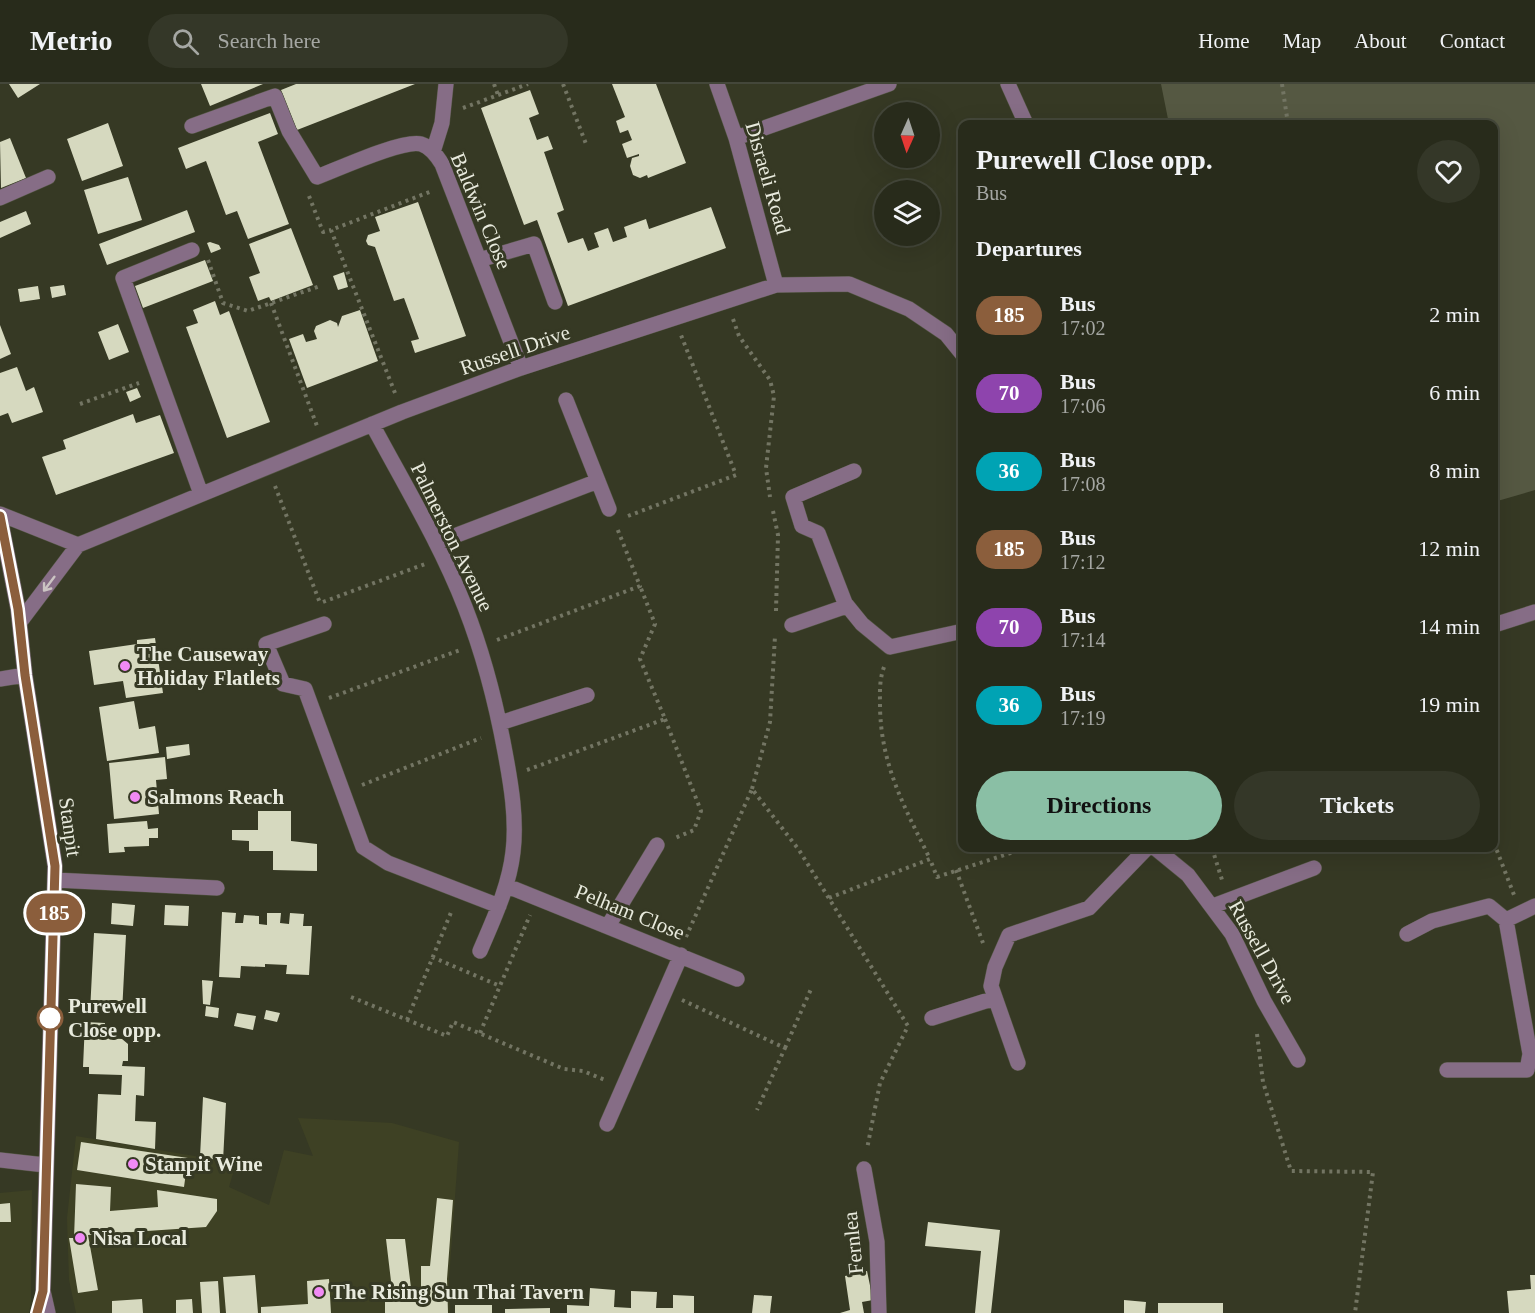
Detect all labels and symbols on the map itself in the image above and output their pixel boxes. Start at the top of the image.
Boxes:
north arrow [874,102,940,168]
street label: Disraeli Road [740,119,796,238]
street label: Baldwin Close [446,149,516,273]
street label: Russell Drive [457,320,573,380]
street label: Palmerston Avenue [406,459,498,615]
one-way arrow [43,575,55,591]
place label: The Causeway Holiday Flatlets [137,642,280,690]
marker: The Causeway Holiday Flatlets [118,659,132,673]
place label: Salmons Reach [147,785,284,809]
marker: Salmons Reach [128,790,142,804]
street label: Stanpit [54,796,86,858]
street label: Pelham Close [572,879,688,945]
line badge: 185 [20,894,88,932]
street label: Russell Drive [1224,896,1300,1008]
place label: Purewell Close opp. [68,994,161,1042]
marker: Purewell Close opp. [37,1005,63,1031]
place label: Stanpit Wine [145,1152,263,1176]
marker: Stanpit Wine [126,1157,140,1171]
street label: Fernlea [838,1210,868,1276]
place label: Nisa Local [92,1226,187,1250]
marker: Nisa Local [73,1231,87,1245]
place label: The Rising Sun Thai Tavern [331,1280,584,1304]
marker: The Rising Sun Thai Tavern [312,1285,326,1299]

